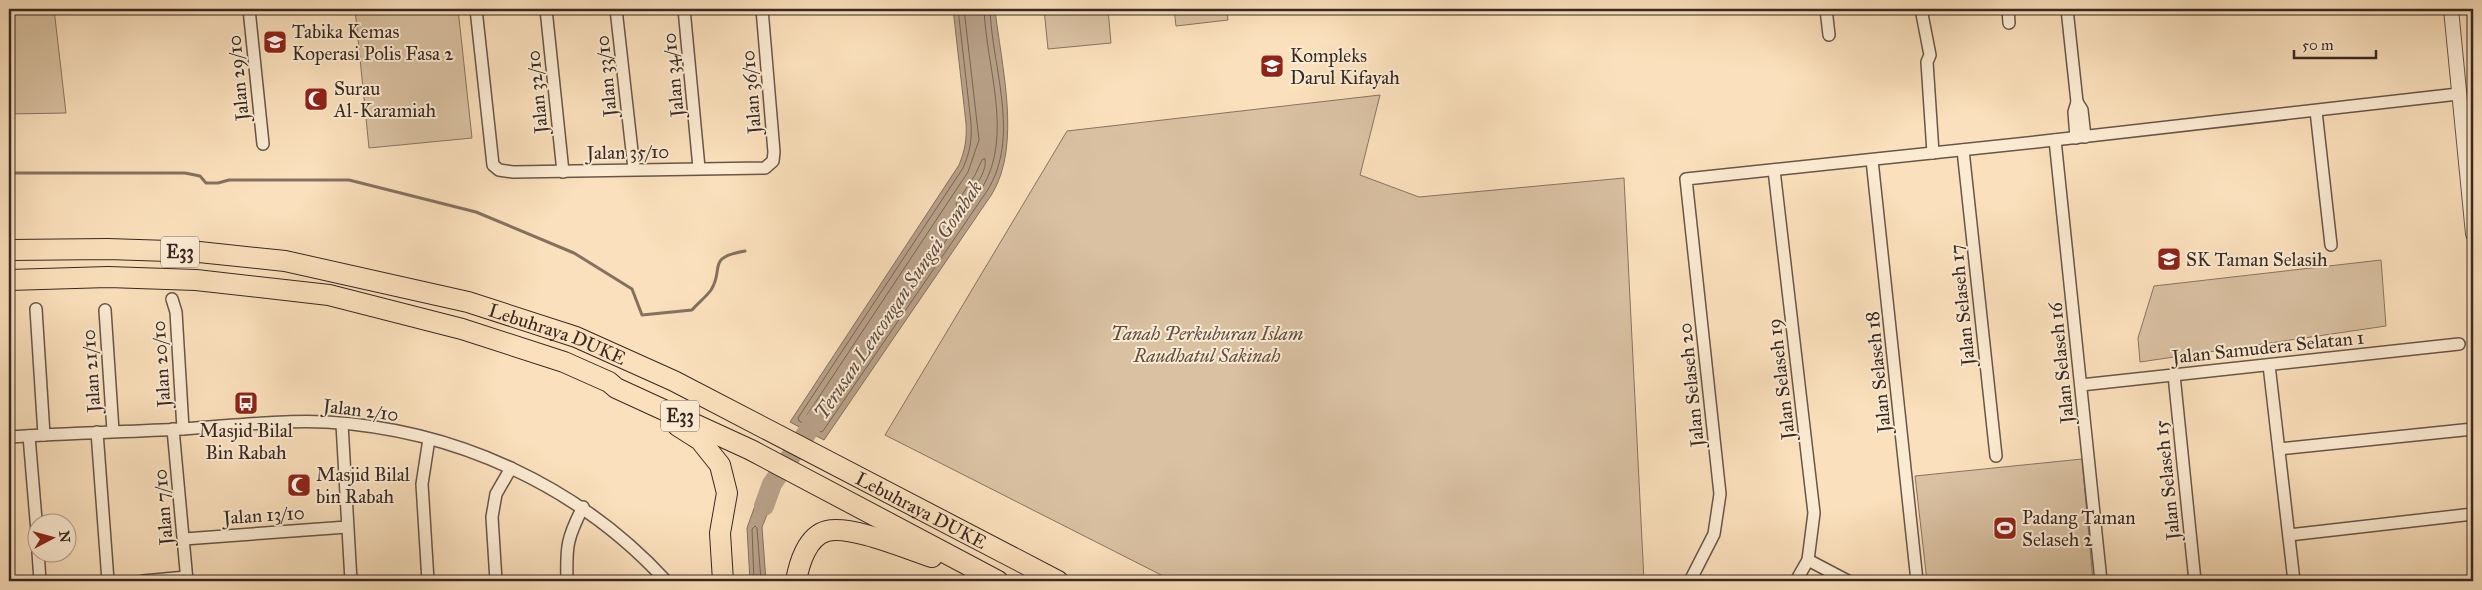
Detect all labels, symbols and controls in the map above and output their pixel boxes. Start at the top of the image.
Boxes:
place label: Tabika Kemas Koperasi Polis Fasa 2 [292,20,454,65]
scale bar [2294,28,2377,60]
school or university icon: Tabika Kemas Koperasi Polis Fasa 2 [262,29,288,55]
street label: Jalan 34/10 [657,32,690,120]
street label: Jalan 29/10 [222,34,255,124]
street label: Jalan 33/10 [590,34,623,120]
text: 50 m [2302,36,2334,54]
place label: Kompleks Darul Kifayah [1290,44,1400,89]
street label: Jalan 32/10 [521,49,554,137]
street label: Jalan 36/10 [736,49,767,137]
school or university icon: Kompleks Darul Kifayah [1259,53,1285,79]
place label: Surau Al-Karamiah [333,77,437,122]
mosque icon: Surau Al-Karamiah [303,86,329,112]
street label: Jalan 35/10 [585,140,670,165]
water label: Terusan Lencongan Sungai Gombak [809,176,987,424]
road number: E33 [161,236,199,268]
street label: Jalan Selaseh 17 [1944,243,1981,369]
school or university icon: SK Taman Selasih [2156,246,2182,272]
place label: SK Taman Selasih [2186,248,2328,271]
street label: Lebuhraya DUKE [486,298,630,370]
street label: Jalan Selaseh 16 [2043,300,2080,427]
street label: Jalan Selaseh 18 [1860,310,1897,436]
street label: Jalan Selaseh 19 [1762,317,1801,443]
street label: Jalan 20/10 [147,320,177,410]
park label: Tanah Perkuburan Islam Raudhatul Sakinah [1111,322,1303,367]
street label: Jalan Selaseh 20 [1673,322,1710,450]
street label: Jalan Samudera Selatan 1 [2169,325,2365,370]
street label: Jalan 21/10 [77,329,107,415]
bus stop icon: Masjid Bilal Bin Rabah [233,390,259,416]
street label: Jalan 2/10 [320,394,400,427]
road number: E33 [661,401,699,432]
place label: Masjid Bilal Bin Rabah [199,419,294,464]
street label: Jalan Selaseh 15 [2149,419,2186,543]
place label: Masjid Bilal bin Rabah [316,463,411,508]
street label: Lebuhraya DUKE [852,466,991,554]
street label: Jalan 7/10 [148,468,179,548]
mosque icon: Masjid Bilal bin Rabah [286,472,312,498]
street label: Jalan 13/10 [221,501,306,530]
place label: Padang Taman Selaseh 2 [2022,506,2136,551]
north arrow [28,512,78,562]
sports icon: Padang Taman Selaseh 2 [1992,515,2018,541]
text: N [55,530,74,544]

